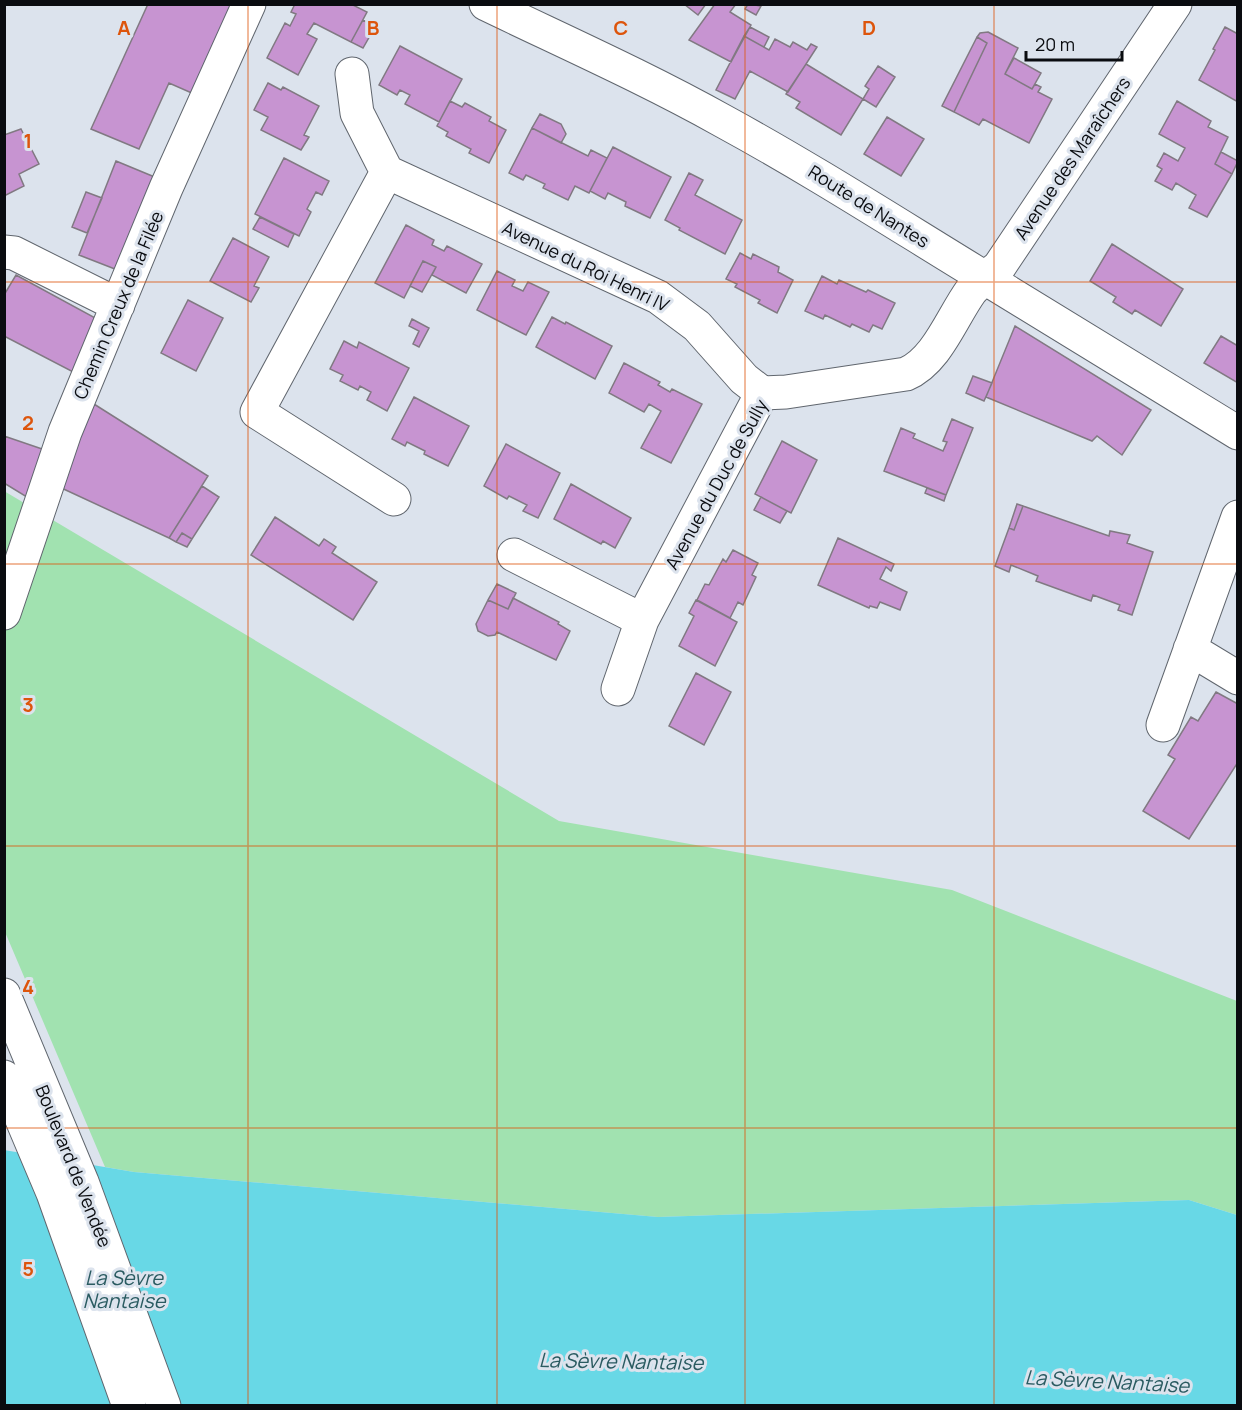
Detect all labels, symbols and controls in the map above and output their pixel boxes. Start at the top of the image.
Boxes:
text: A [117,14,131,41]
text: B [367,14,380,41]
text: C [614,14,628,41]
text: D [862,14,876,41]
scale bar [1026,24,1122,62]
text: 20 m [1035,32,1075,56]
street label: Avenue des Maraîchers [1008,72,1136,244]
text: 1 [24,127,32,154]
street label: Route de Nantes [804,159,934,253]
street label: Chemin Creux de la Filée [67,207,169,403]
street label: Avenue du Roi Henri IV [499,215,673,317]
street label: Avenue du Duc de Sully [659,394,773,573]
text: 2 [22,409,34,436]
text: 3 [22,691,34,718]
text: 4 [22,973,34,1000]
street label: Boulevard de Vendée [30,1081,118,1251]
text: 5 [22,1255,34,1282]
water label: La Sèvre Nantaise [83,1264,167,1314]
water label: La Sèvre Nantaise [539,1346,705,1376]
water label: La Sèvre Nantaise [1024,1363,1191,1399]

